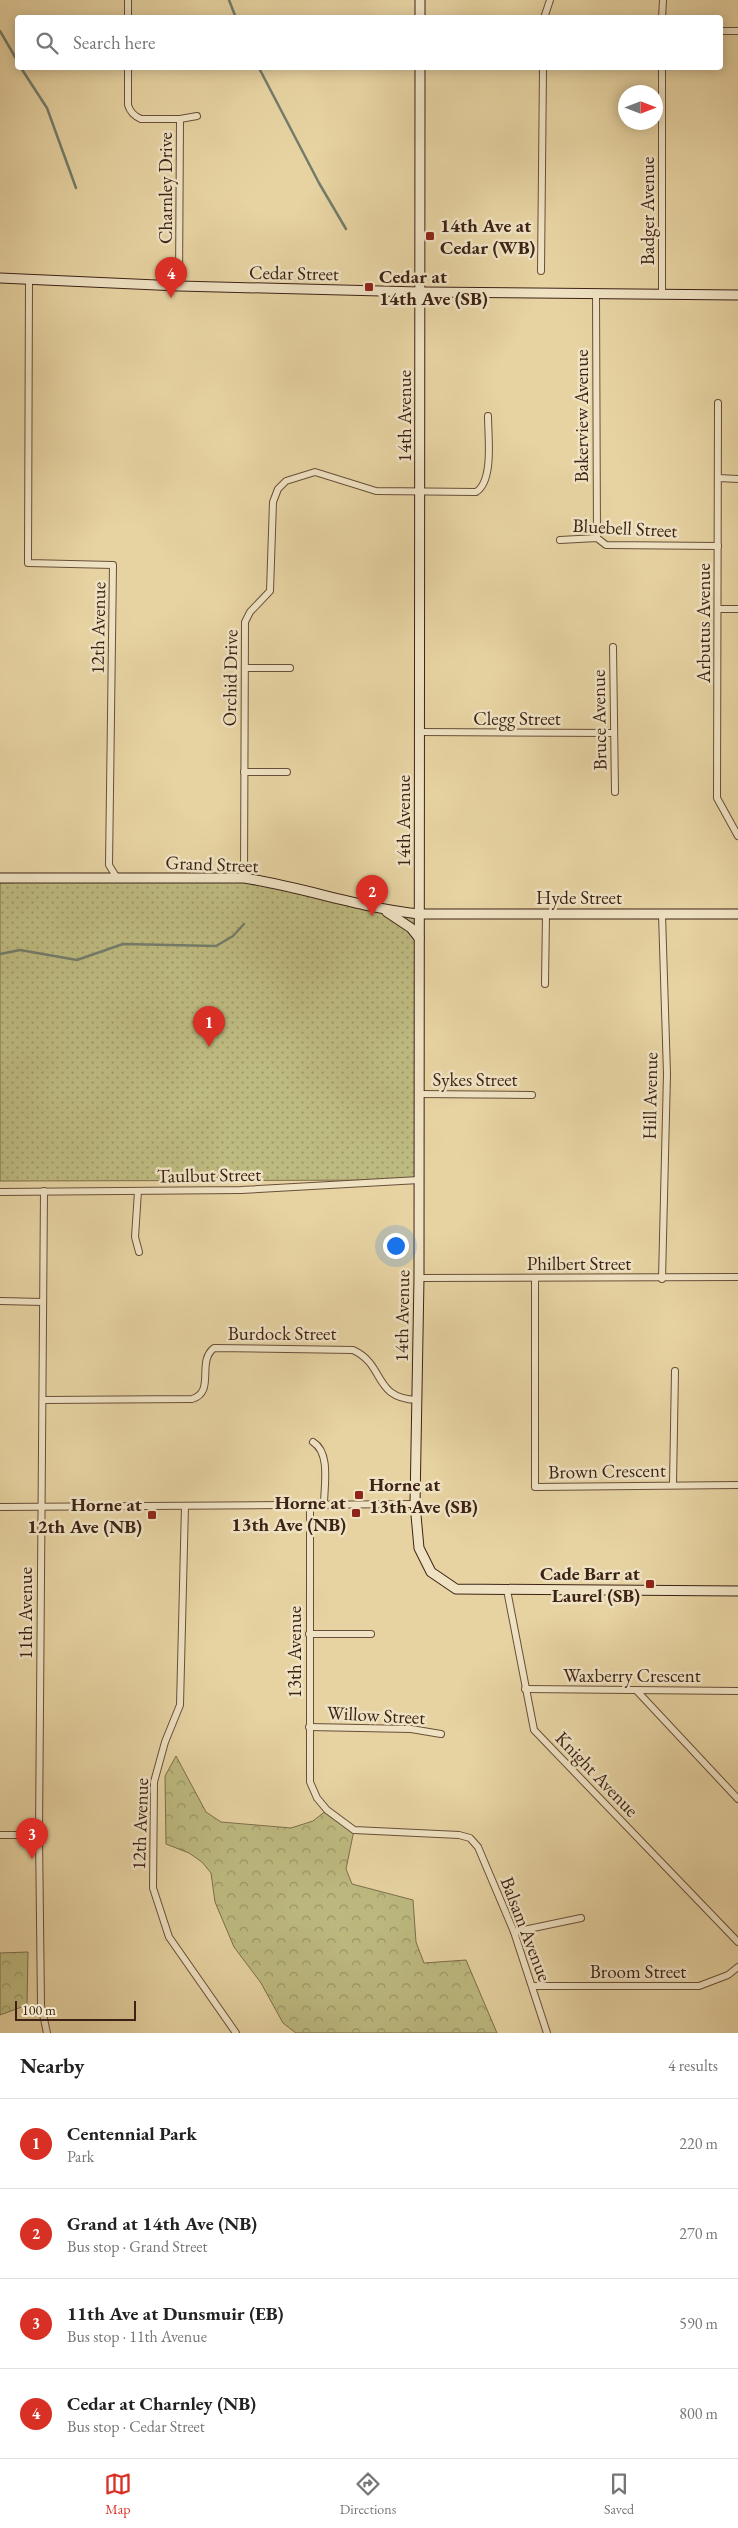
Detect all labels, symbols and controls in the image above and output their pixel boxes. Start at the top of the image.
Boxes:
search box [15,15,723,70]
icon: search [33,29,61,57]
text: Search here [73,30,155,55]
north arrow [618,85,663,130]
street label: Charnley Drive [153,132,178,244]
street label: Badger Avenue [635,157,660,265]
place label: 14th Ave at Cedar (WB) [440,213,536,260]
marker: 14th Ave at Cedar (WB) [424,230,436,242]
pin: 4 [155,257,187,298]
street label: Cedar Street [249,260,339,286]
place label: Cedar at 14th Ave (SB) [379,264,488,311]
marker: Cedar at 14th Ave (SB) [363,281,375,293]
street label: Bakerview Avenue [569,349,594,483]
street label: 14th Avenue [392,370,417,462]
street label: Bluebell Street [572,513,678,543]
street label: Arbutus Avenue [691,563,716,684]
street label: 12th Avenue [85,582,111,674]
street label: Orchid Drive [217,629,243,727]
street label: Bruce Avenue [586,669,612,771]
street label: Clegg Street [473,706,561,731]
street label: 14th Avenue [391,775,416,867]
street label: Grand Street [165,850,259,878]
pin: 2 [356,875,388,916]
street label: Hyde Street [536,885,622,910]
pin: 1 [193,1006,225,1047]
street label: Hill Avenue [637,1052,663,1140]
street label: Sykes Street [432,1067,518,1092]
street label: Taulbut Street [157,1162,261,1188]
your location [383,1233,409,1259]
street label: Philbert Street [527,1251,631,1276]
street label: 14th Avenue [389,1270,415,1362]
street label: Burdock Street [228,1321,336,1346]
street label: Brown Crescent [548,1457,666,1485]
place label: Horne at 13th Ave (SB) [369,1472,478,1519]
marker: Horne at 13th Ave (SB) [353,1489,365,1501]
place label: Horne at 13th Ave (NB) [231,1490,346,1537]
place label: Horne at 12th Ave (NB) [27,1492,142,1539]
marker: Horne at 13th Ave (NB) [350,1507,362,1519]
marker: Horne at 12th Ave (NB) [146,1509,158,1521]
place label: Cade Barr at Laurel (SB) [540,1561,640,1608]
street label: 11th Avenue [13,1567,38,1659]
marker: Cade Barr at Laurel (SB) [644,1578,656,1590]
street label: 13th Avenue [282,1606,307,1698]
street label: Waxberry Crescent [563,1663,701,1688]
street label: Willow Street [326,1700,426,1730]
street label: Knight Avenue [550,1726,644,1822]
street label: 12th Avenue [126,1777,154,1871]
pin: 3 [16,1818,48,1859]
street label: Balsam Avenue [495,1873,557,1985]
street label: Broom Street [590,1959,686,1984]
scale bar [15,1998,136,2021]
text: 100 m [22,2001,56,2019]
text: Nearby [20,2052,84,2079]
text: 4 results [668,2055,718,2076]
text: Centennial Park [67,2121,197,2146]
text: 1 [32,2133,40,2154]
text: 220 m [679,2133,718,2154]
text: Park [67,2146,94,2167]
text: Grand at 14th Ave (NB) [67,2211,257,2236]
text: 2 [32,2223,40,2244]
text: 270 m [679,2223,718,2244]
text: Bus stop · Grand Street [67,2236,208,2257]
text: 11th Ave at Dunsmuir (EB) [67,2301,284,2326]
text: 3 [32,2313,40,2334]
text: 590 m [679,2313,718,2334]
text: Bus stop · 11th Avenue [67,2326,207,2347]
text: Cedar at Charnley (NB) [67,2391,256,2416]
text: 4 [32,2403,40,2424]
text: 800 m [679,2403,718,2424]
text: Bus stop · Cedar Street [67,2416,205,2437]
tab: Map [104,2470,132,2518]
tab: Directions [340,2470,396,2518]
tab: Saved [604,2470,634,2518]

